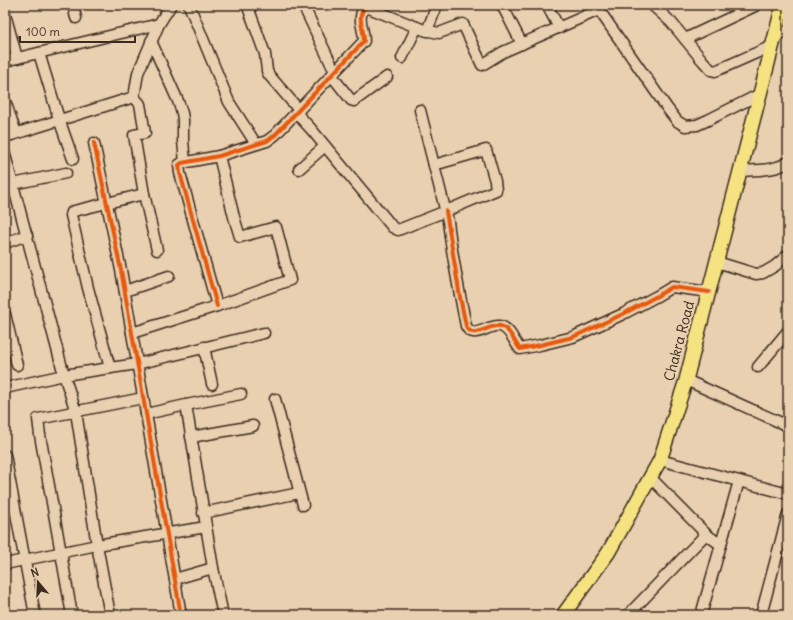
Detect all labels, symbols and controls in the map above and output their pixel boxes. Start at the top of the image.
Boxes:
scale bar [20,18,135,44]
text: 100 m [26,24,60,39]
street label: Chakra Road [660,299,698,383]
north arrow [18,562,58,602]
text: N [29,565,41,580]

